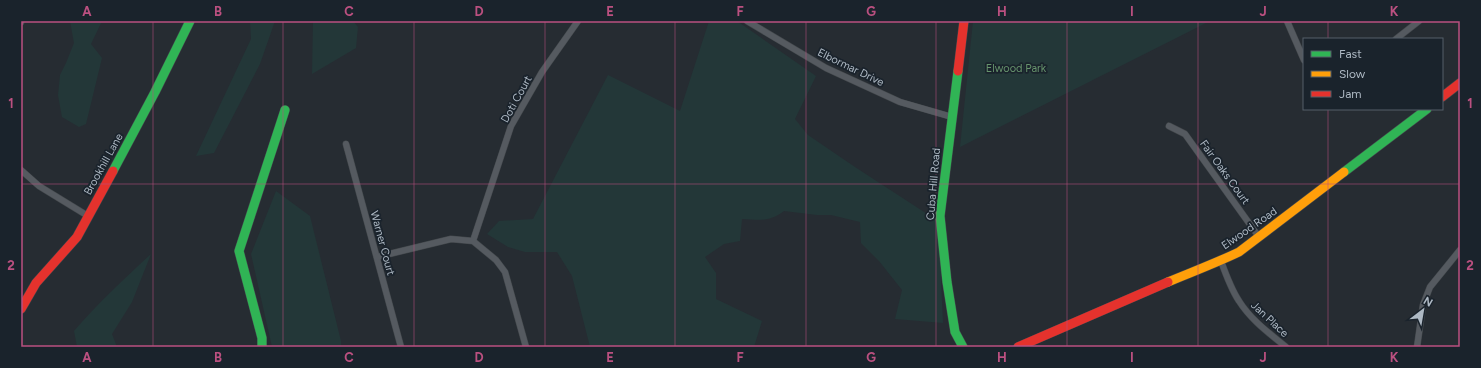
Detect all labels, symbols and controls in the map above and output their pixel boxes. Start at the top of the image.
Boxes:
text: A [82,4,92,19]
text: B [214,4,222,19]
text: C [344,4,354,19]
text: D [474,4,484,19]
text: E [606,4,614,19]
text: F [736,4,744,19]
text: G [866,4,876,19]
text: H [997,4,1007,19]
text: I [1130,4,1134,19]
text: J [1259,4,1267,19]
text: K [1390,4,1399,19]
legend [1303,38,1443,110]
street label: Elbormar Drive [815,46,886,89]
text: Fast [1339,47,1362,61]
park label: Elwood Park [986,62,1047,75]
text: Slow [1339,67,1366,81]
street label: Doti Court [498,73,535,125]
text: Jam [1339,87,1362,101]
text: 1 [8,96,14,111]
text: 1 [1467,96,1473,111]
street label: Brookhill Lane [81,131,126,197]
street label: Fair Oaks Court [1197,138,1252,207]
street label: Cuba Hill Road [924,147,943,221]
street label: Elwood Road [1219,205,1280,252]
street label: Warner Court [368,209,397,277]
text: 2 [7,258,15,273]
text: 2 [1466,258,1474,273]
north arrow [1403,290,1443,330]
text: N [1421,294,1435,310]
street label: Jan Place [1248,299,1291,340]
text: A [82,350,92,365]
text: B [214,350,222,365]
text: C [344,350,354,365]
text: D [474,350,484,365]
text: E [606,350,614,365]
text: F [736,350,744,365]
text: G [866,350,876,365]
text: H [997,350,1007,365]
text: I [1130,350,1134,365]
text: J [1259,350,1267,365]
text: K [1390,350,1399,365]

